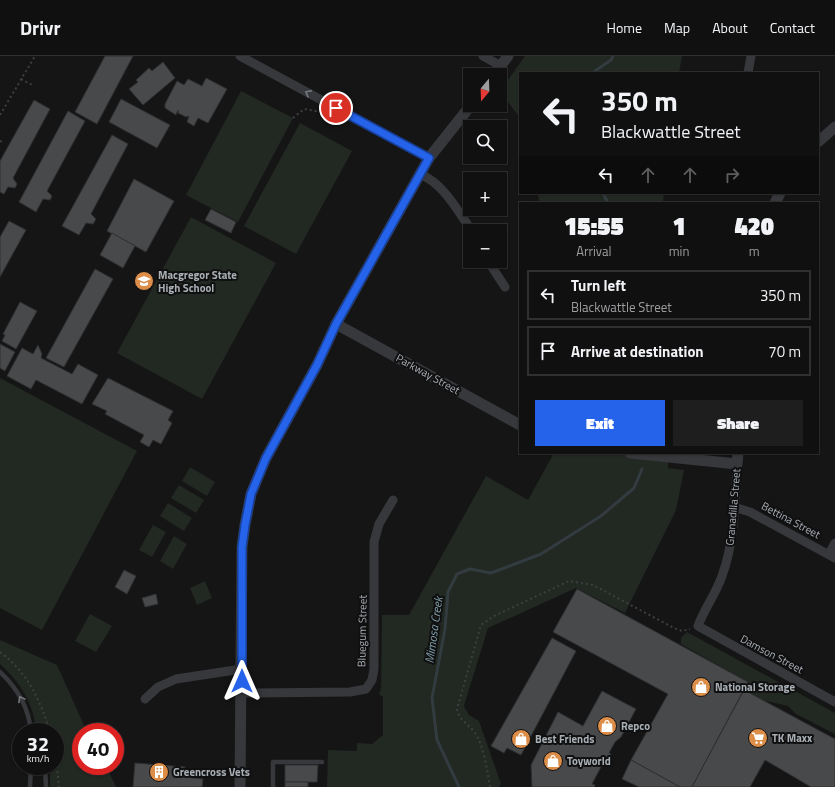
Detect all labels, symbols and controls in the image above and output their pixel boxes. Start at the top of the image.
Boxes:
text: Drivr [20,13,61,42]
text: Home [607,17,642,38]
text: Map [664,17,690,38]
text: About [712,17,748,38]
text: Contact [770,17,815,38]
north arrow [463,68,507,112]
map controls [463,68,507,268]
text: 350 m [601,79,678,122]
icon: left [535,88,587,140]
one-way arrow [305,90,313,98]
pin [319,91,353,125]
icon: arrive [325,97,347,119]
text: Blackwattle Street [601,118,741,145]
button: search [463,120,507,164]
icon: left [595,164,617,186]
icon: ahead [637,164,659,186]
icon: ahead [679,164,701,186]
icon: right [721,164,743,186]
button: + [463,172,507,216]
text: 15:55 [564,208,624,244]
text: 1 [672,208,686,244]
text: 420 [734,208,774,244]
button: − [463,224,507,268]
text: Arrival [576,241,611,261]
text: min [669,241,689,261]
text: m [749,241,760,261]
place label: Macgregor State High School [158,267,237,296]
school or university icon: Macgregor State High School [133,270,155,292]
text: Turn left [571,274,626,297]
icon: left [537,284,559,306]
text: 350 m [760,284,801,307]
text: Blackwattle Street [571,297,672,317]
icon: arrive [537,340,559,362]
text: Arrive at destination [571,340,704,363]
text: 70 m [768,340,801,363]
street label: Parkway Street [393,350,463,398]
button: Exit [535,400,665,446]
button: Share [673,400,803,446]
street label: Granadilla Street [722,468,744,546]
street label: Bettina Street [759,498,823,542]
water label: Mimosa Creek [419,594,448,664]
street label: Bluegum Street [353,595,371,667]
street label: Damson Street [738,631,807,677]
position arrow [221,660,263,702]
shop icon: National Storage [690,676,712,698]
place label: National Storage [715,679,795,695]
one-way arrow [18,696,26,703]
shop icon: Repco [596,715,618,737]
place label: Repco [621,718,650,734]
speed limit sign: 40 [72,723,124,775]
supermarket icon: TK Maxx [747,727,769,749]
text: 32 [27,728,49,759]
shop icon: Best Friends [510,728,532,750]
place label: TK Maxx [772,730,813,746]
place label: Best Friends [535,731,594,747]
shop icon: Toyworld [542,750,564,772]
text: km/h [27,751,49,766]
place label: Toyworld [567,753,611,769]
building icon: Greencross Vets [148,761,170,783]
place label: Greencross Vets [173,764,250,780]

